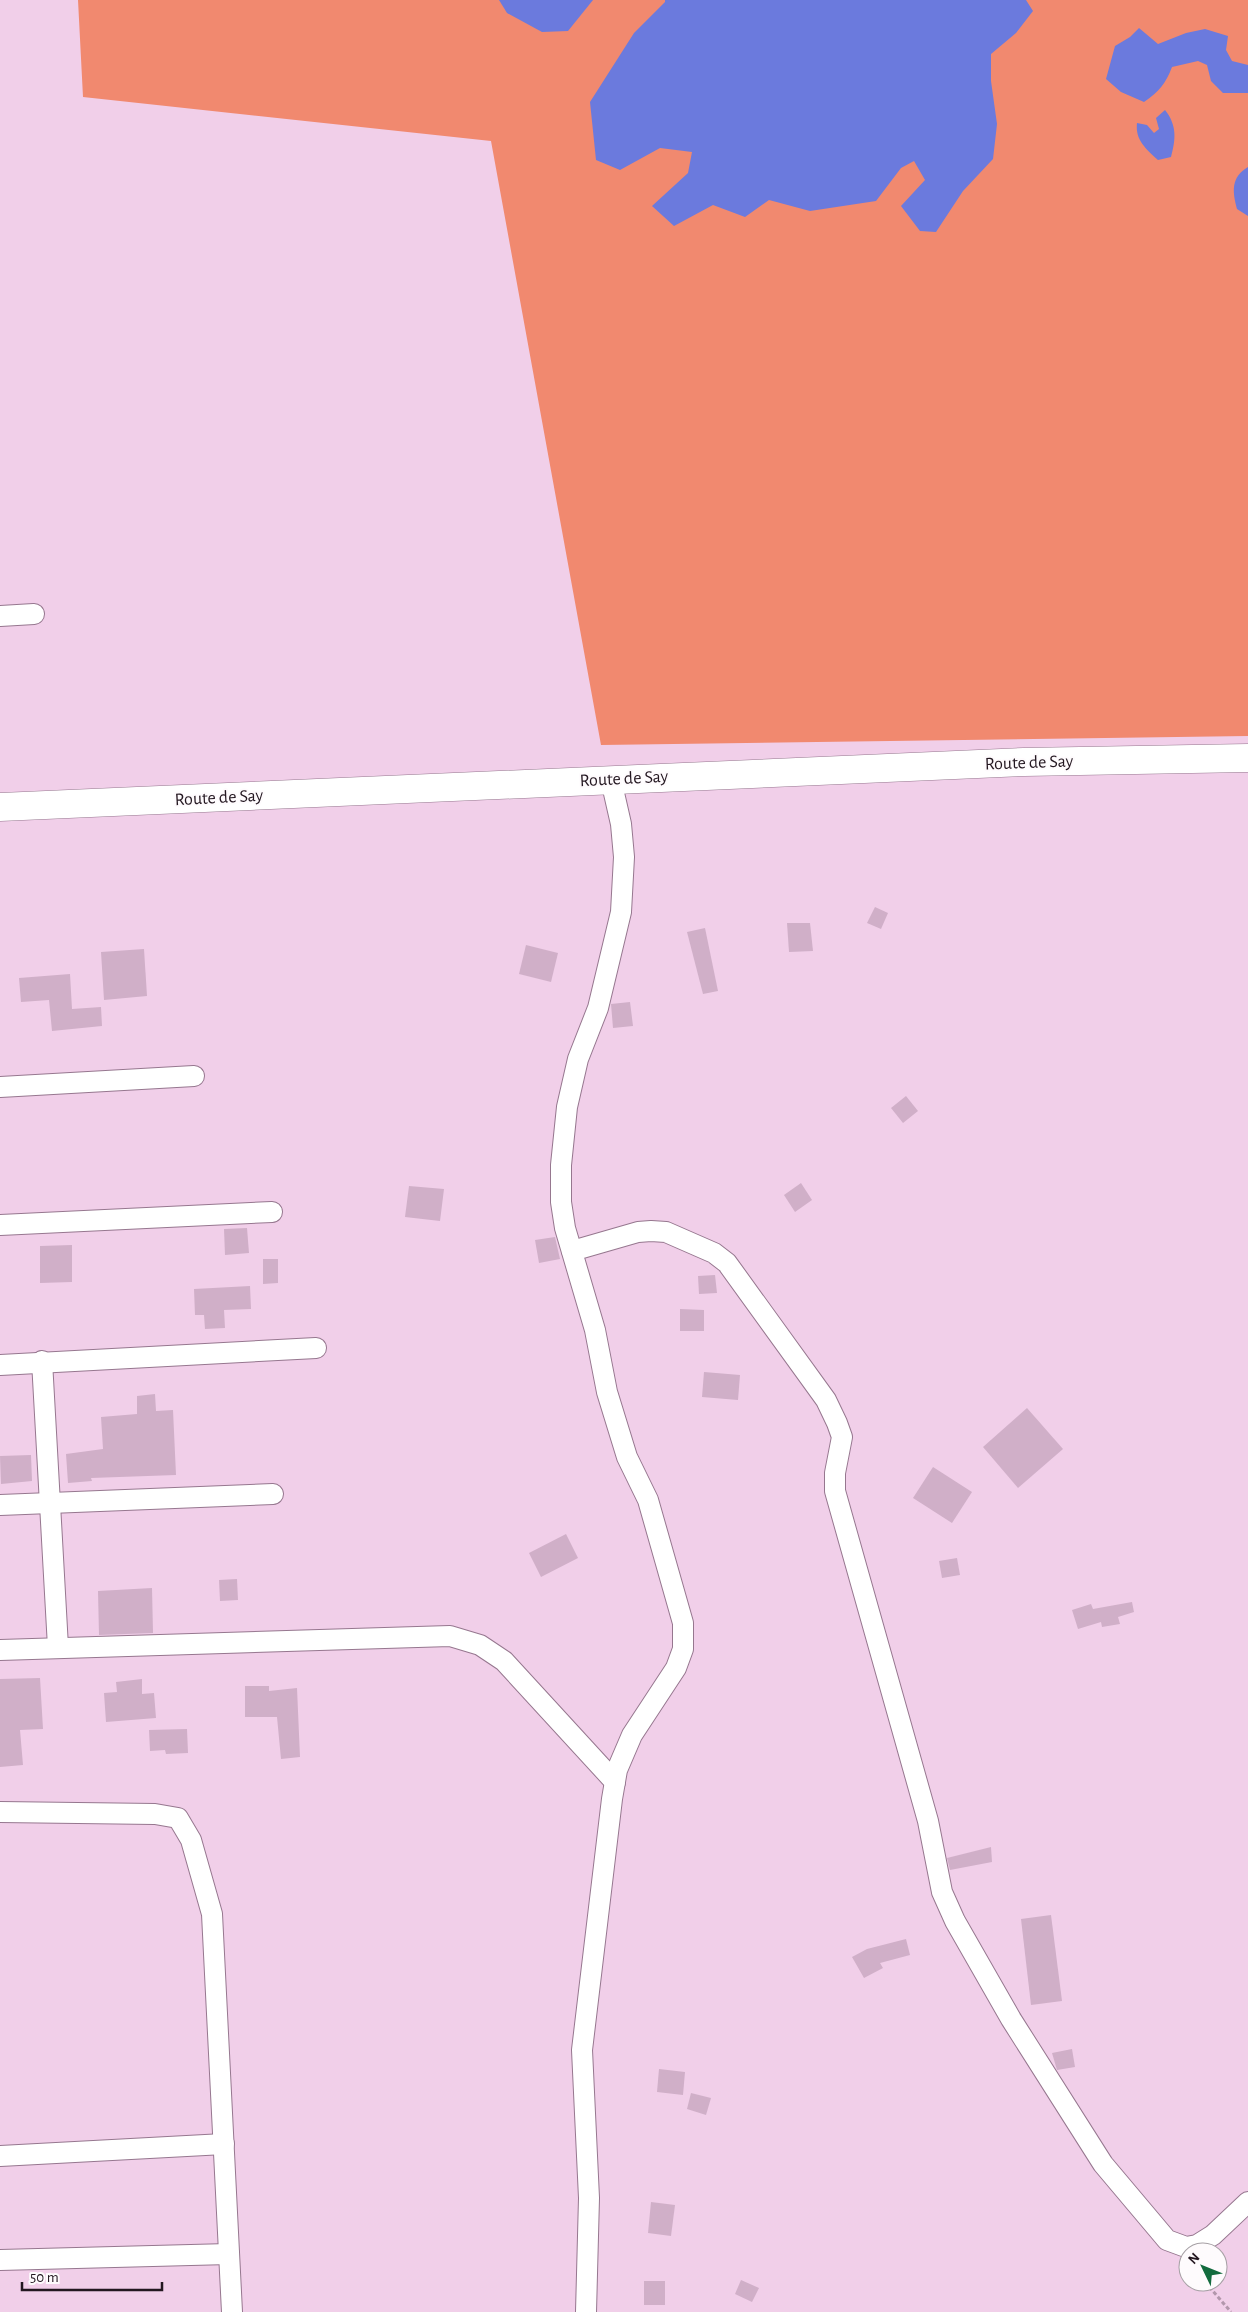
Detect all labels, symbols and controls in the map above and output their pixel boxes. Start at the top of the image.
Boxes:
street label: Route de Say [984,752,1074,774]
street label: Route de Say [579,768,669,790]
street label: Route de Say [174,787,264,809]
north arrow [1178,2242,1228,2292]
text: N [1186,2250,1203,2267]
scale bar [22,2260,162,2292]
text: 50 m [30,2270,59,2285]

